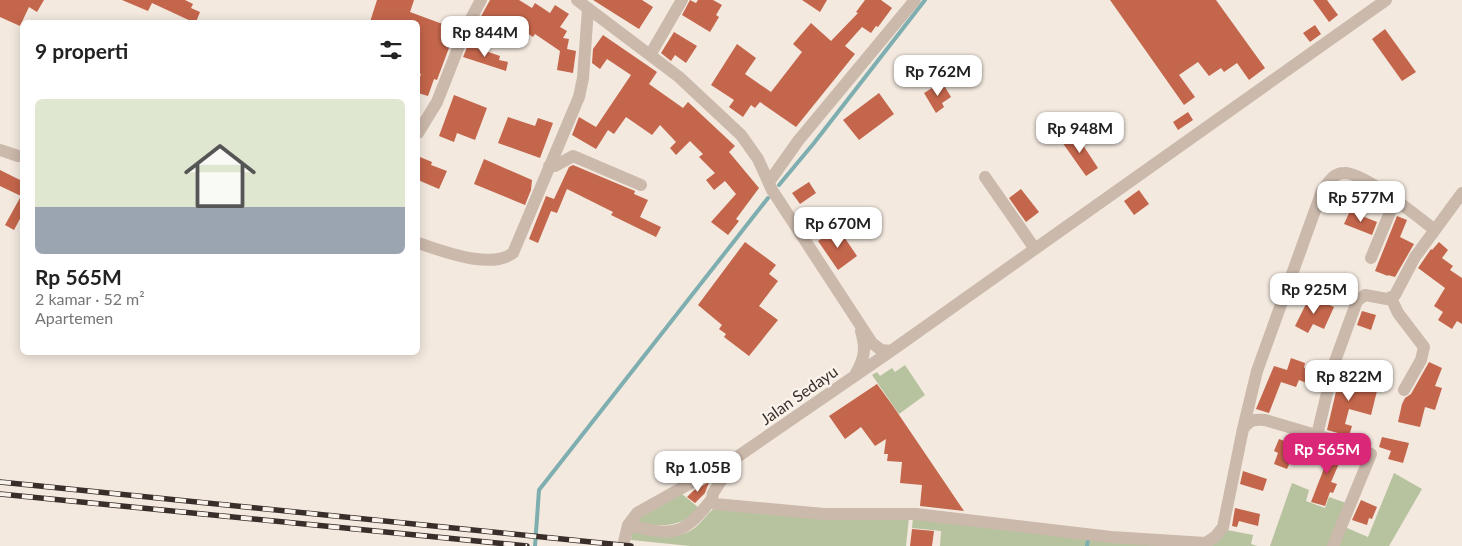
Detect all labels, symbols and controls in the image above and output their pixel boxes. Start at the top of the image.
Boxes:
pin: Rp 844M [439,15,531,58]
text: Rp 844M [452,22,518,41]
icon: filters [377,36,405,64]
text: 9 properti [35,38,128,63]
pin: Rp 762M [892,54,984,97]
text: Rp 762M [905,61,971,80]
pin: Rp 948M [1034,112,1126,154]
text: Rp 948M [1047,118,1113,137]
icon: home [175,131,265,221]
pin: Rp 577M [1315,180,1407,223]
text: Rp 577M [1328,187,1394,206]
pin: Rp 670M [792,206,884,249]
text: Rp 670M [805,213,871,232]
text: Rp 565M [35,264,122,289]
pin: Rp 925M [1268,272,1360,315]
text: Rp 925M [1281,279,1347,298]
text: 2 kamar · 52 m² [35,289,145,308]
text: Apartemen [35,308,113,327]
pin: Rp 822M [1303,360,1395,402]
street label: Jalan Sedayu [756,361,841,428]
text: Rp 822M [1316,366,1382,385]
pin: Rp 565M [1281,432,1373,475]
text: Rp 565M [1294,439,1360,458]
pin: Rp 1.05B [646,450,750,493]
text: Rp 1.05B [665,457,731,476]

